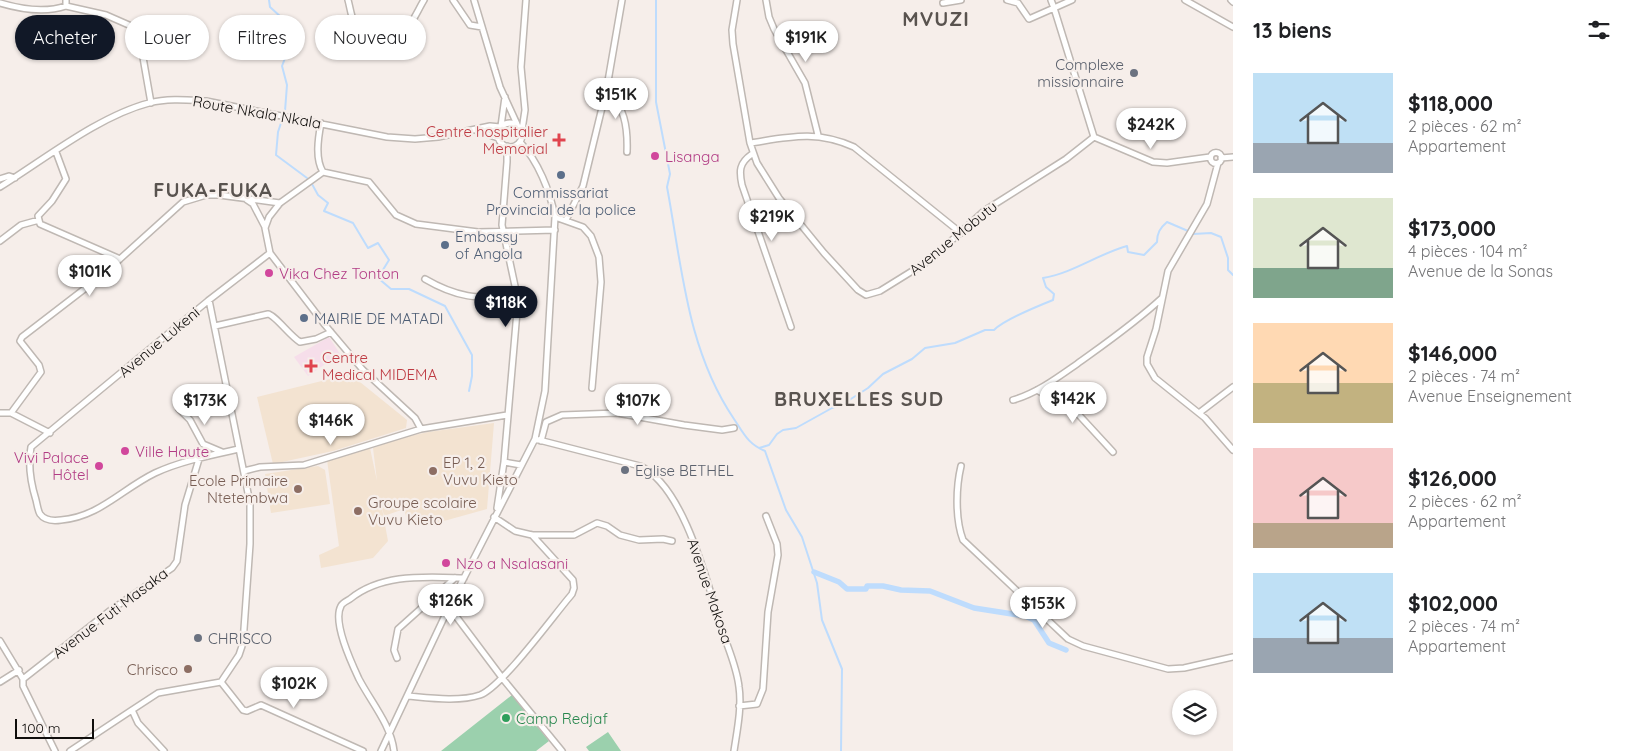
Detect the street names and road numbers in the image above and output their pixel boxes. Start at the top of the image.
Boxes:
street label: Route Nkala Nkala [191,91,323,133]
street label: Avenue Mobutu [905,197,1001,279]
street label: Avenue Lukeni [115,303,203,381]
street label: Avenue Makosa [683,536,737,646]
street label: Avenue Futi Masaka [49,563,171,663]

